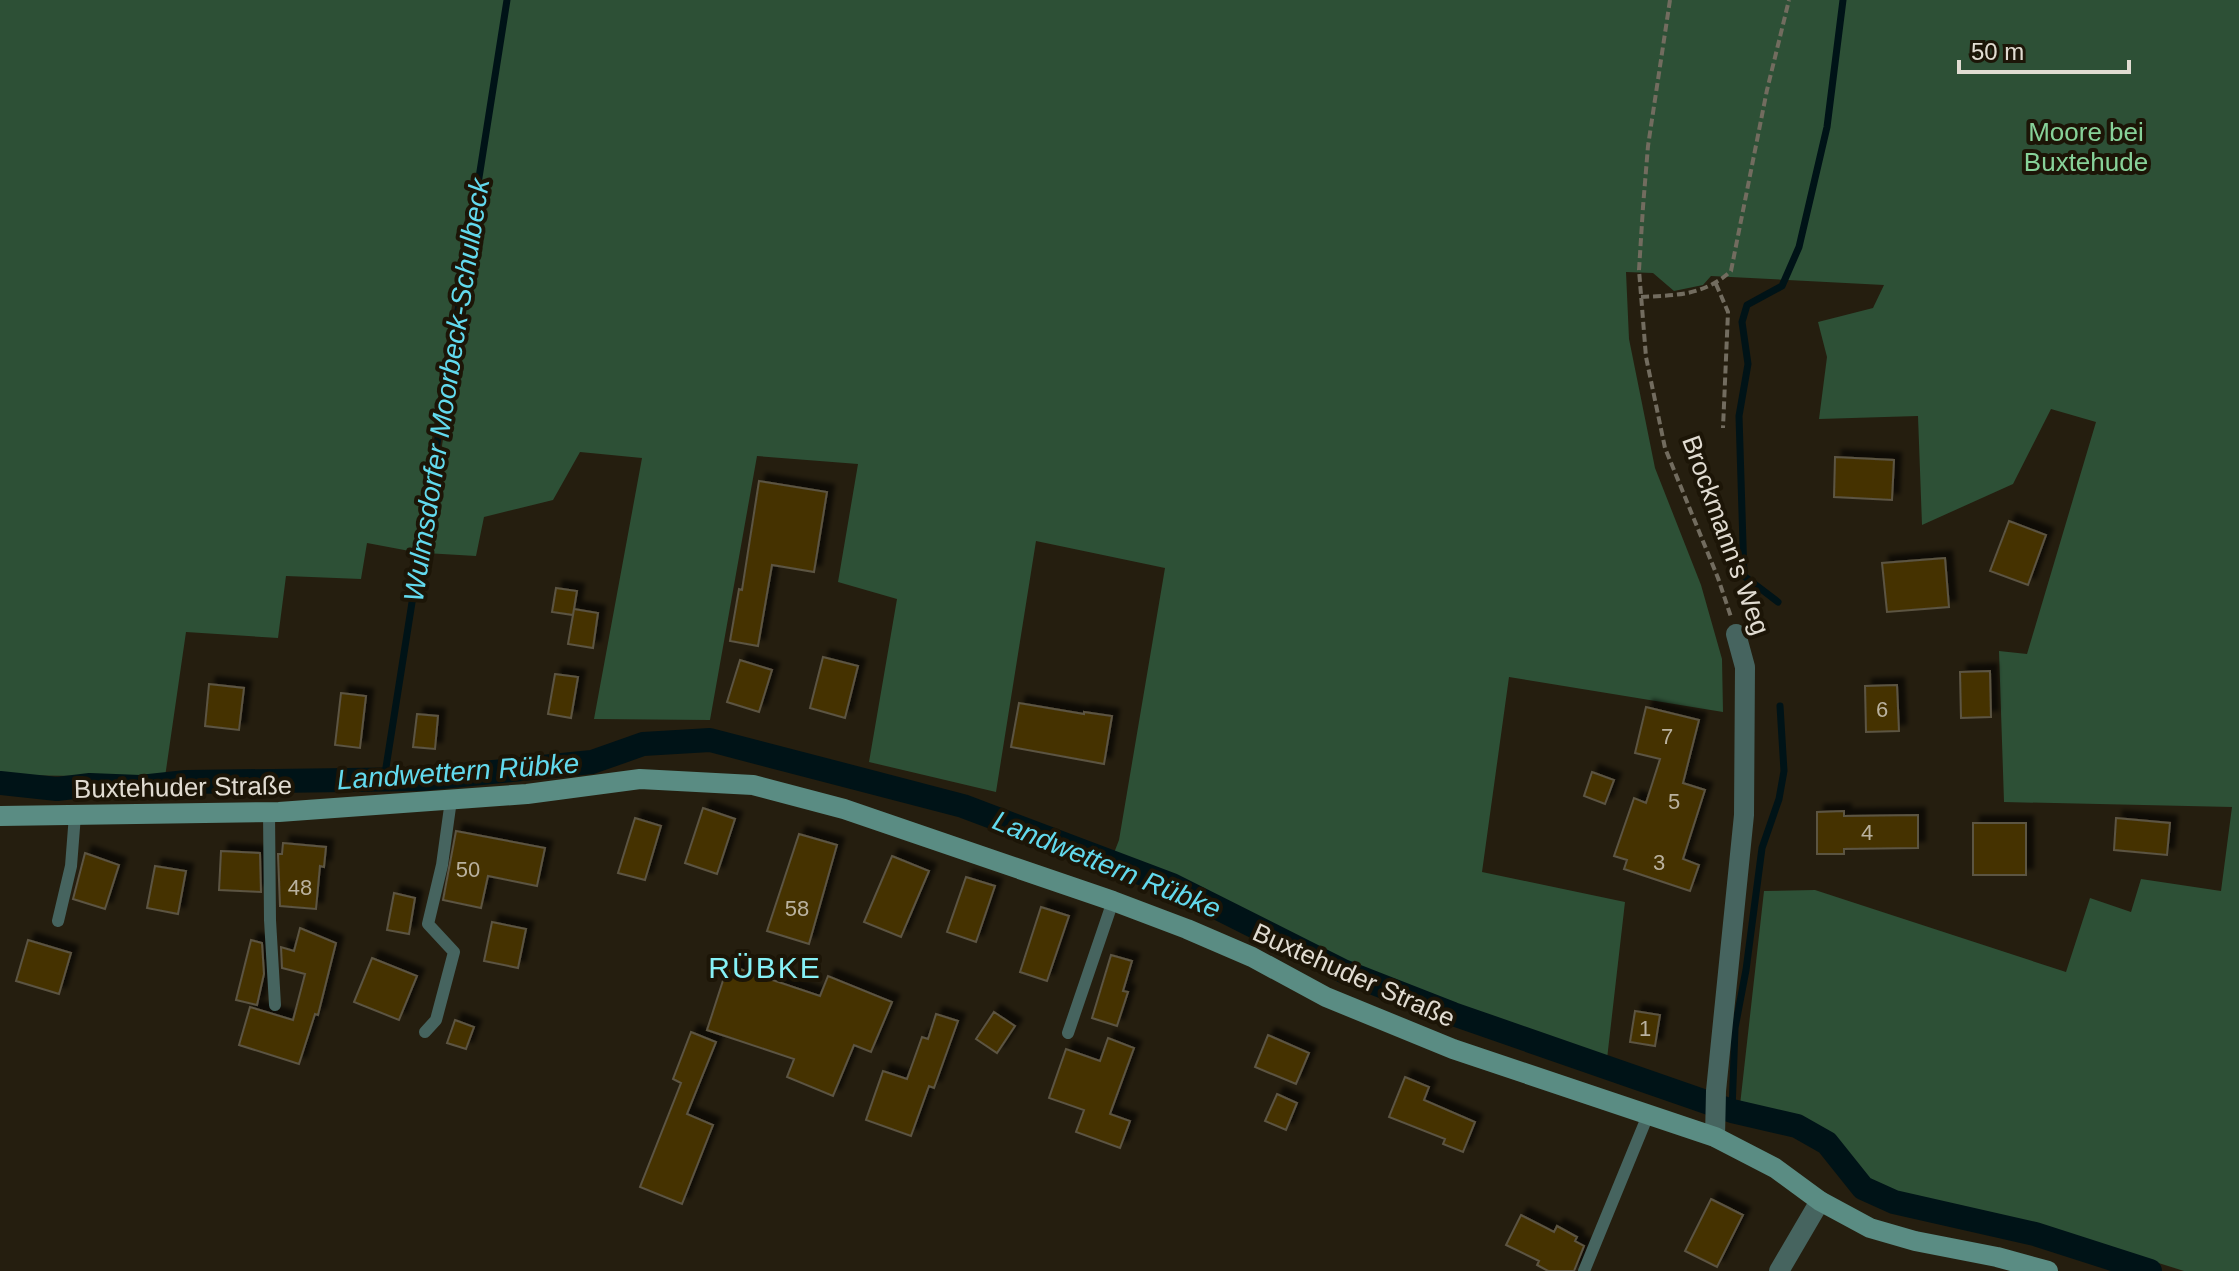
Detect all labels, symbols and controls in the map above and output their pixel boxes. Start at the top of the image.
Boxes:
scale bar [1959,24,2129,74]
text: 50 m [1971,38,2024,65]
park label: Moore bei Buxtehude [2024,117,2148,177]
water label: Wulmsdorfer Moorbeck-Schulbeck [398,174,496,604]
street label: Brockmann's Weg [1676,431,1776,639]
house number: 6 [1876,697,1888,722]
house number: 7 [1661,724,1673,749]
water label: Landwettern Rübke [336,748,580,795]
street label: Buxtehuder Straße [74,770,292,804]
house number: 5 [1668,789,1680,814]
water label: Landwettern Rübke [988,805,1225,924]
house number: 4 [1861,820,1873,845]
house number: 3 [1653,850,1665,875]
house number: 50 [456,857,480,882]
house number: 48 [288,875,312,900]
house number: 58 [785,896,809,921]
street label: Buxtehuder Straße [1248,917,1460,1033]
district label: RÜBKE [708,951,822,984]
house number: 1 [1639,1016,1651,1041]

